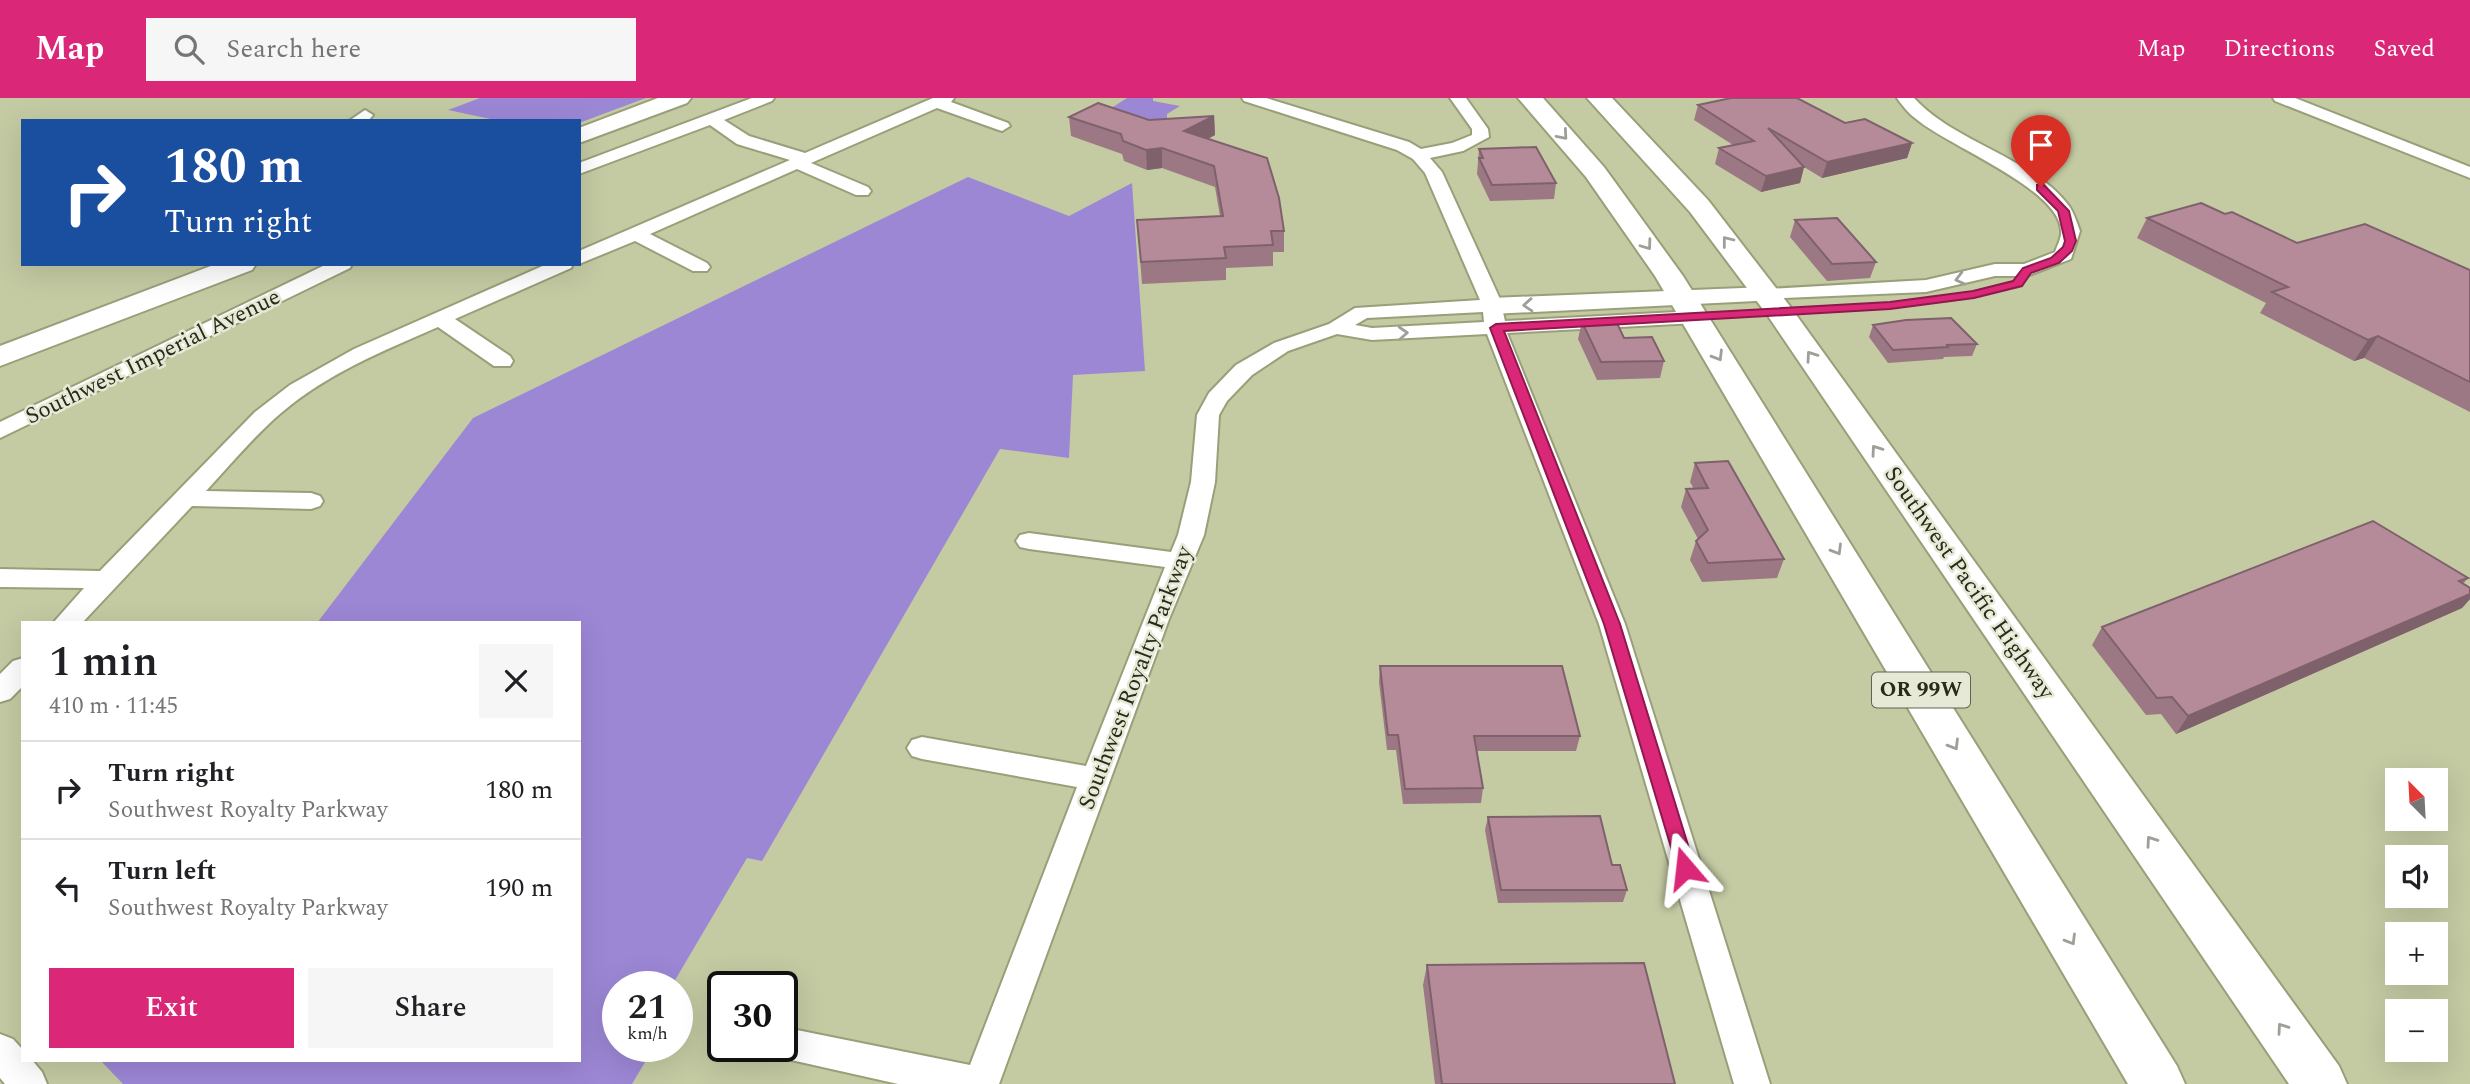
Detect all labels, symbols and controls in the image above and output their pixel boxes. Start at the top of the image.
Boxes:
search box [146,18,636,81]
text: Map [35,24,104,74]
text: Search here [226,29,361,69]
icon: search [170,30,208,68]
text: Map [2137,31,2185,67]
text: Directions [2223,31,2335,67]
text: Saved [2373,31,2435,67]
pin [2011,115,2071,187]
icon: arrive [2022,126,2060,164]
one-way arrow [1555,127,1567,140]
text: 180 m [164,130,303,205]
icon: right [49,147,140,238]
text: Turn right [164,198,312,247]
one-way arrow [1722,236,1735,248]
one-way arrow [1639,237,1651,249]
one-way arrow [1954,271,1966,285]
street label: Southwest Imperial Avenue [19,280,287,434]
one-way arrow [1522,297,1533,312]
one-way arrow [1398,325,1409,340]
one-way arrow [1710,348,1723,361]
one-way arrow [1807,351,1819,364]
one-way arrow [1872,445,1884,458]
street label: Southwest Pacific Highway [1875,459,2064,708]
street label: Southwest Royalty Parkway [1070,540,1203,815]
one-way arrow [1828,543,1841,556]
text: 1 min [49,631,158,694]
button: close [479,644,553,718]
road number: OR 99W [1872,672,1970,708]
text: 410 m · 11:45 [49,689,178,724]
one-way arrow [1946,737,1959,750]
text: Turn right [108,753,235,793]
north arrow [2385,768,2448,831]
map controls [2385,768,2448,1062]
text: 180 m [485,770,553,810]
icon: right [49,771,87,809]
text: Southwest Royalty Parkway [108,793,388,828]
position arrow [1648,831,1722,905]
one-way arrow [2147,836,2159,849]
button: sound [2385,845,2448,908]
text: Turn left [108,851,216,891]
text: 190 m [485,868,553,908]
icon: left [49,869,87,907]
text: Southwest Royalty Parkway [108,891,388,926]
button: + [2385,922,2448,985]
one-way arrow [2063,932,2076,945]
button: Exit [49,968,294,1048]
button: Share [308,968,553,1048]
speed limit sign: 30 [707,971,798,1062]
text: 21 [628,981,667,1034]
button: − [2385,999,2448,1062]
text: km/h [627,1020,668,1047]
one-way arrow [2278,1023,2290,1036]

